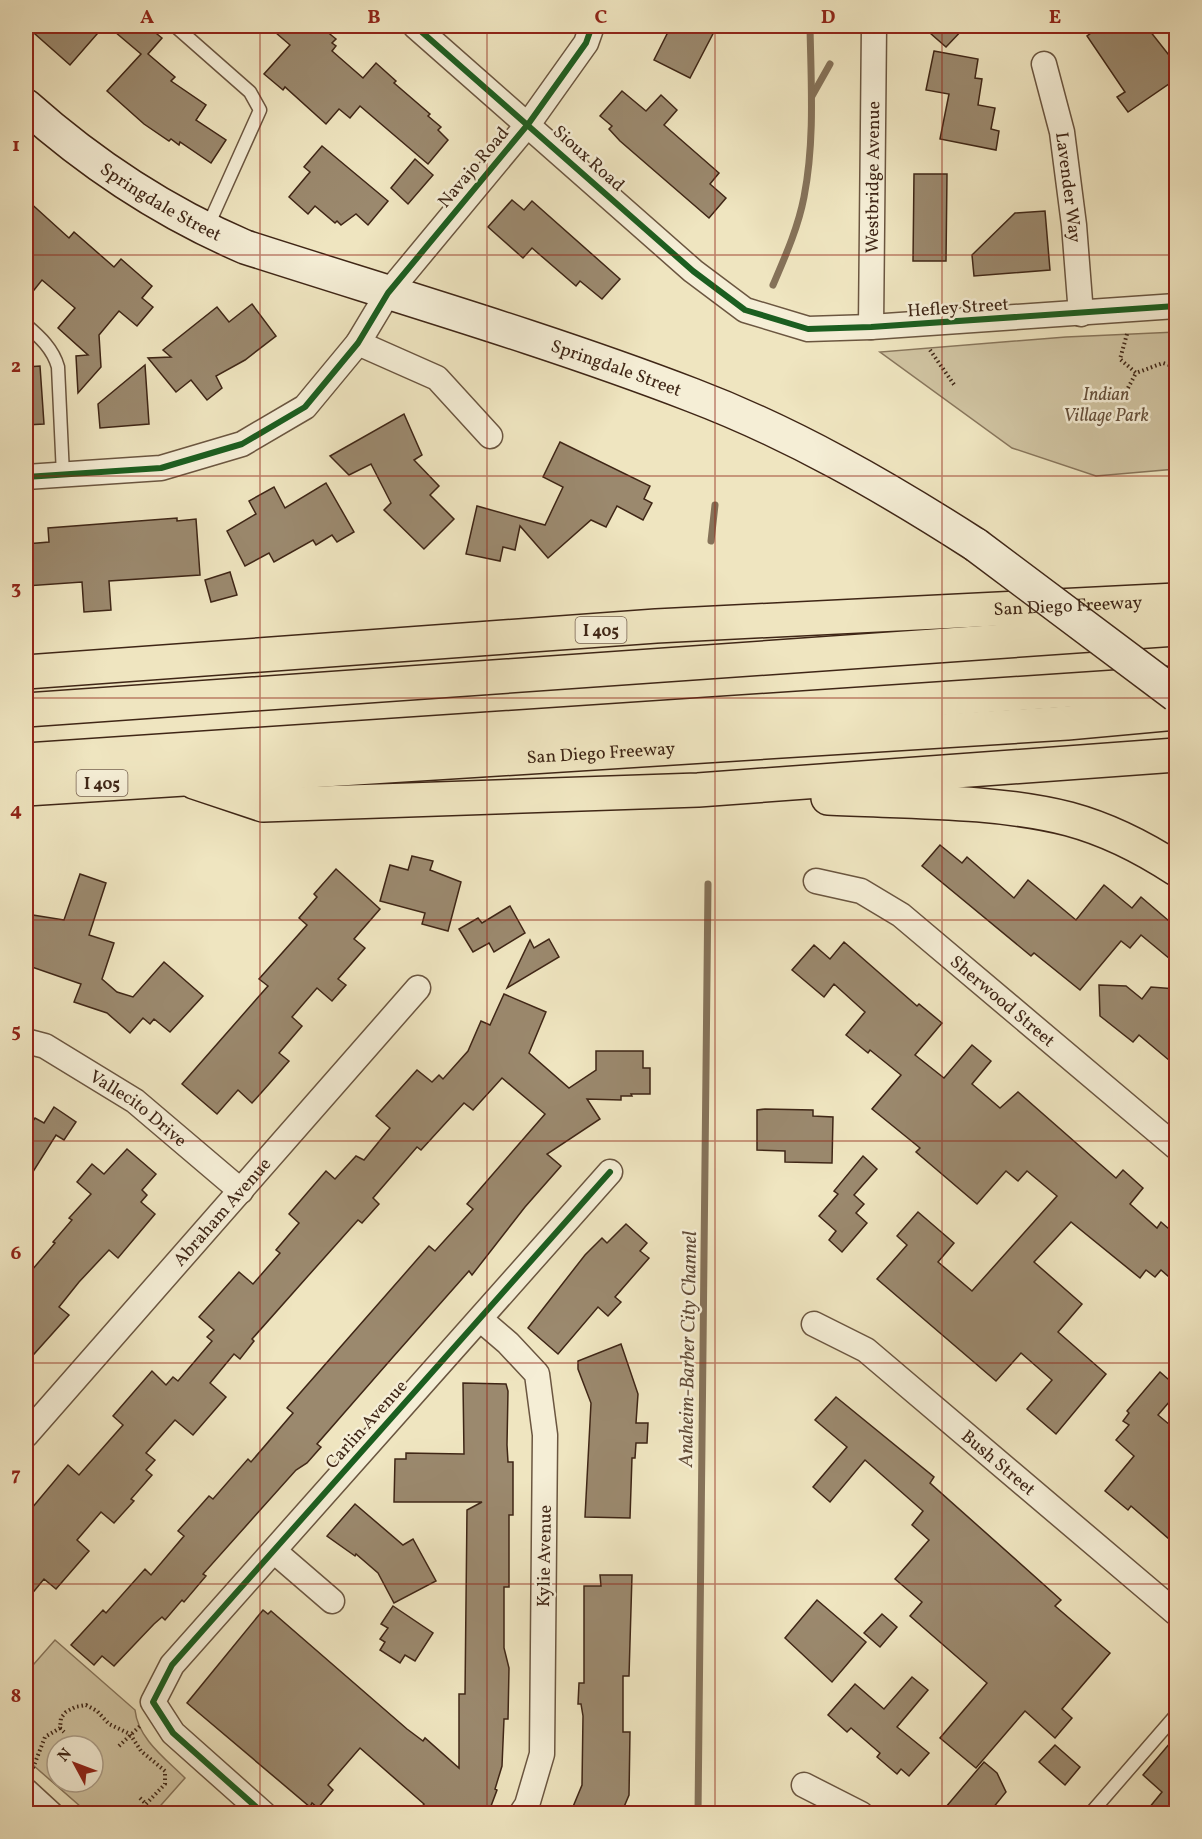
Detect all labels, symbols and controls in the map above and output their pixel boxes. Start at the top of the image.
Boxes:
text: A [140,4,154,32]
text: B [367,4,381,32]
text: C [595,4,608,32]
text: D [821,4,835,32]
text: E [1049,4,1061,32]
street label: Westbridge Avenue [861,101,887,253]
street label: Sioux Road [547,120,629,198]
street label: Navajo Road [433,122,516,214]
street label: Lavender Way [1048,131,1086,244]
text: 1 [12,132,20,160]
street label: Springdale Street [94,157,225,248]
street label: Hefley Street [907,292,1010,325]
street label: Springdale Street [547,334,685,404]
text: 2 [11,353,21,381]
park label: Indian Village Park [1063,383,1149,429]
text: 3 [11,575,21,603]
street label: San Diego Freeway [993,591,1143,623]
road number: I 405 [576,617,626,643]
street label: San Diego Freeway [526,737,676,771]
road number: I 405 [76,770,128,796]
text: 4 [10,797,22,825]
street label: Sherwood Street [944,950,1060,1054]
text: 5 [11,1018,21,1046]
street label: Vallecito Drive [84,1065,192,1154]
street label: Abraham Avenue [168,1153,278,1273]
water label: Anaheim-Barber City Channel [673,1231,705,1468]
text: 6 [11,1240,22,1268]
street label: Carlin Avenue [320,1375,414,1475]
street label: Bush Street [955,1425,1040,1502]
text: 7 [11,1461,21,1489]
street label: Kylie Avenue [532,1505,559,1607]
text: 8 [11,1683,21,1711]
north arrow [45,1734,105,1794]
text: N [53,1744,78,1767]

